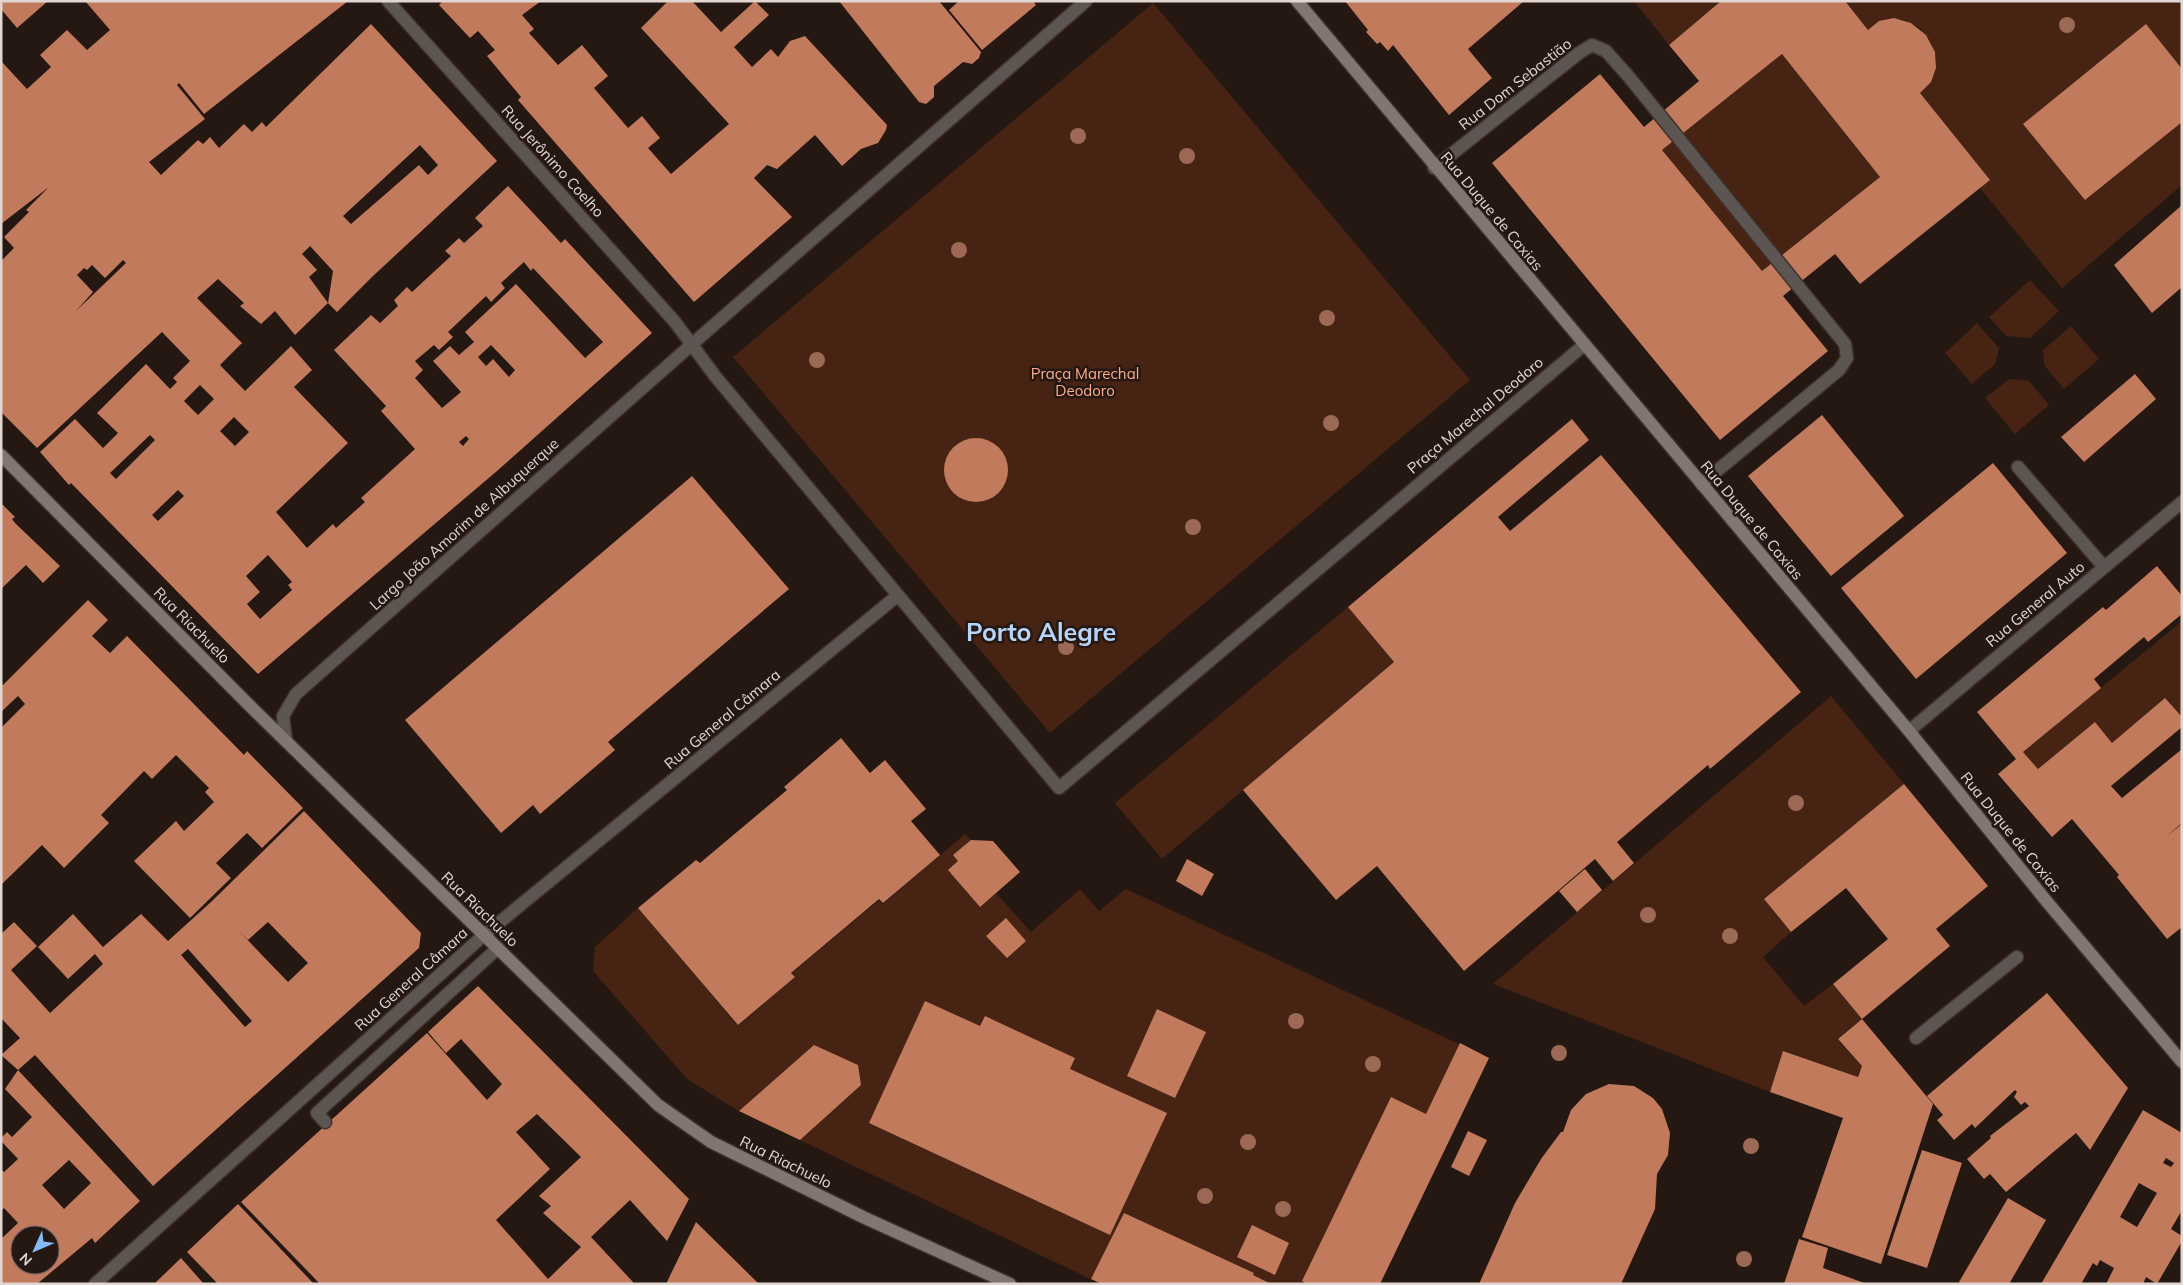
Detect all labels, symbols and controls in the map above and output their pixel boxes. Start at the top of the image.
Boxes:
street label: Rua Dom Sebastião [1455,34,1575,134]
street label: Rua Jerônimo Coelho [498,101,608,221]
street label: Rua Duque de Caxias [1437,148,1547,274]
street label: Praça Marechal Deodoro [1403,353,1547,477]
park label: Praça Marechal Deodoro [1031,364,1139,400]
street label: Largo João Amorim de Albuquerque [365,434,563,614]
street label: Rua Duque de Caxias [1697,457,1807,583]
street label: Rua General Auto [1982,557,2088,651]
street label: Rua Riachuelo [150,583,234,667]
district label: Porto Alegre [966,616,1116,647]
street label: Rua General Câmara [660,665,784,773]
street label: Rua Duque de Caxias [1957,768,2065,896]
street label: Rua Riachuelo [437,867,523,951]
street label: Rua General Câmara [351,923,471,1035]
street label: Rua Riachuelo [737,1132,835,1192]
north arrow [10,1225,60,1275]
text: N [16,1249,36,1269]

